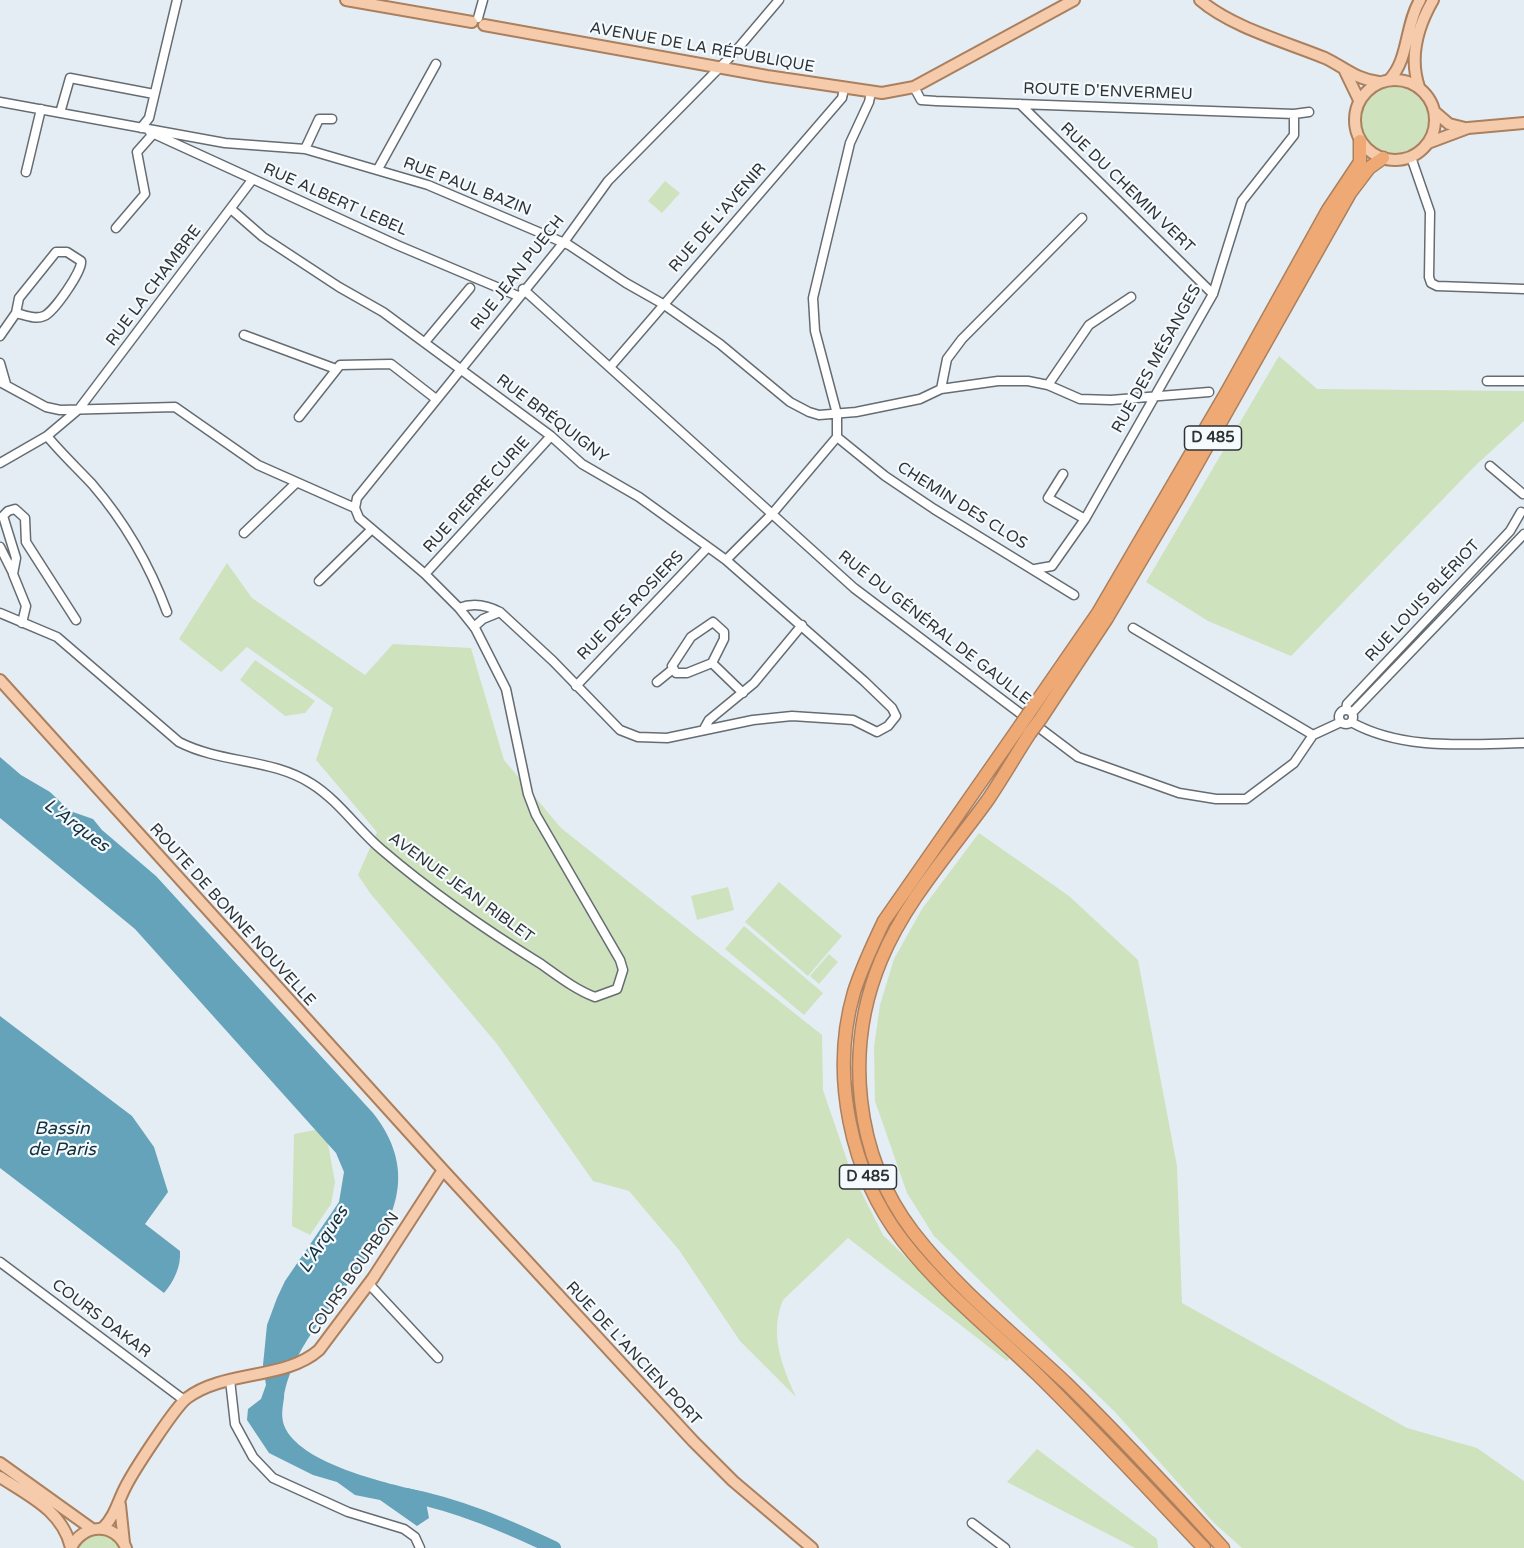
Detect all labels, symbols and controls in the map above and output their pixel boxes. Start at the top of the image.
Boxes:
street label: AVENUE DE LA RÉPUBLIQUE [588,19,816,77]
street label: ROUTE D'ENVERMEU [1023,79,1193,105]
street label: RUE DU CHEMIN VERT [1056,119,1198,257]
street label: RUE PAUL BAZIN [400,154,534,220]
street label: RUE DE L'AVENIR [665,159,771,277]
street label: RUE ALBERT LEBEL [260,160,410,240]
street label: RUE JEAN PUECH [467,212,569,334]
street label: RUE LA CHAMBRE [102,222,206,350]
street label: RUE DES MÉSANGES [1108,281,1206,437]
street label: RUE BRÉQUIGNY [492,371,612,467]
road number: D 485 [1184,426,1242,450]
street label: RUE PIERRE CURIE [420,433,534,557]
street label: CHEMIN DES CLOS [893,458,1031,554]
street label: RUE LOUIS BLÉRIOT [1362,536,1484,666]
street label: RUE DES ROSIERS [574,547,688,665]
street label: RUE DU GÉNÉRAL DE GAULLE [834,547,1034,709]
water label: L'Arques [39,795,113,857]
street label: ROUTE DE BONNE NOUVELLE [145,820,319,1010]
street label: AVENUE JEAN RIBLET [385,829,537,947]
water label: Bassin de Paris [28,1118,96,1160]
road number: D 485 [840,1165,896,1189]
water label: L'Arques [294,1202,354,1278]
street label: COURS BOURBON [304,1209,404,1339]
street label: COURS DAKAR [48,1276,154,1362]
street label: RUE DE L'ANCIEN PORT [561,1278,705,1430]

